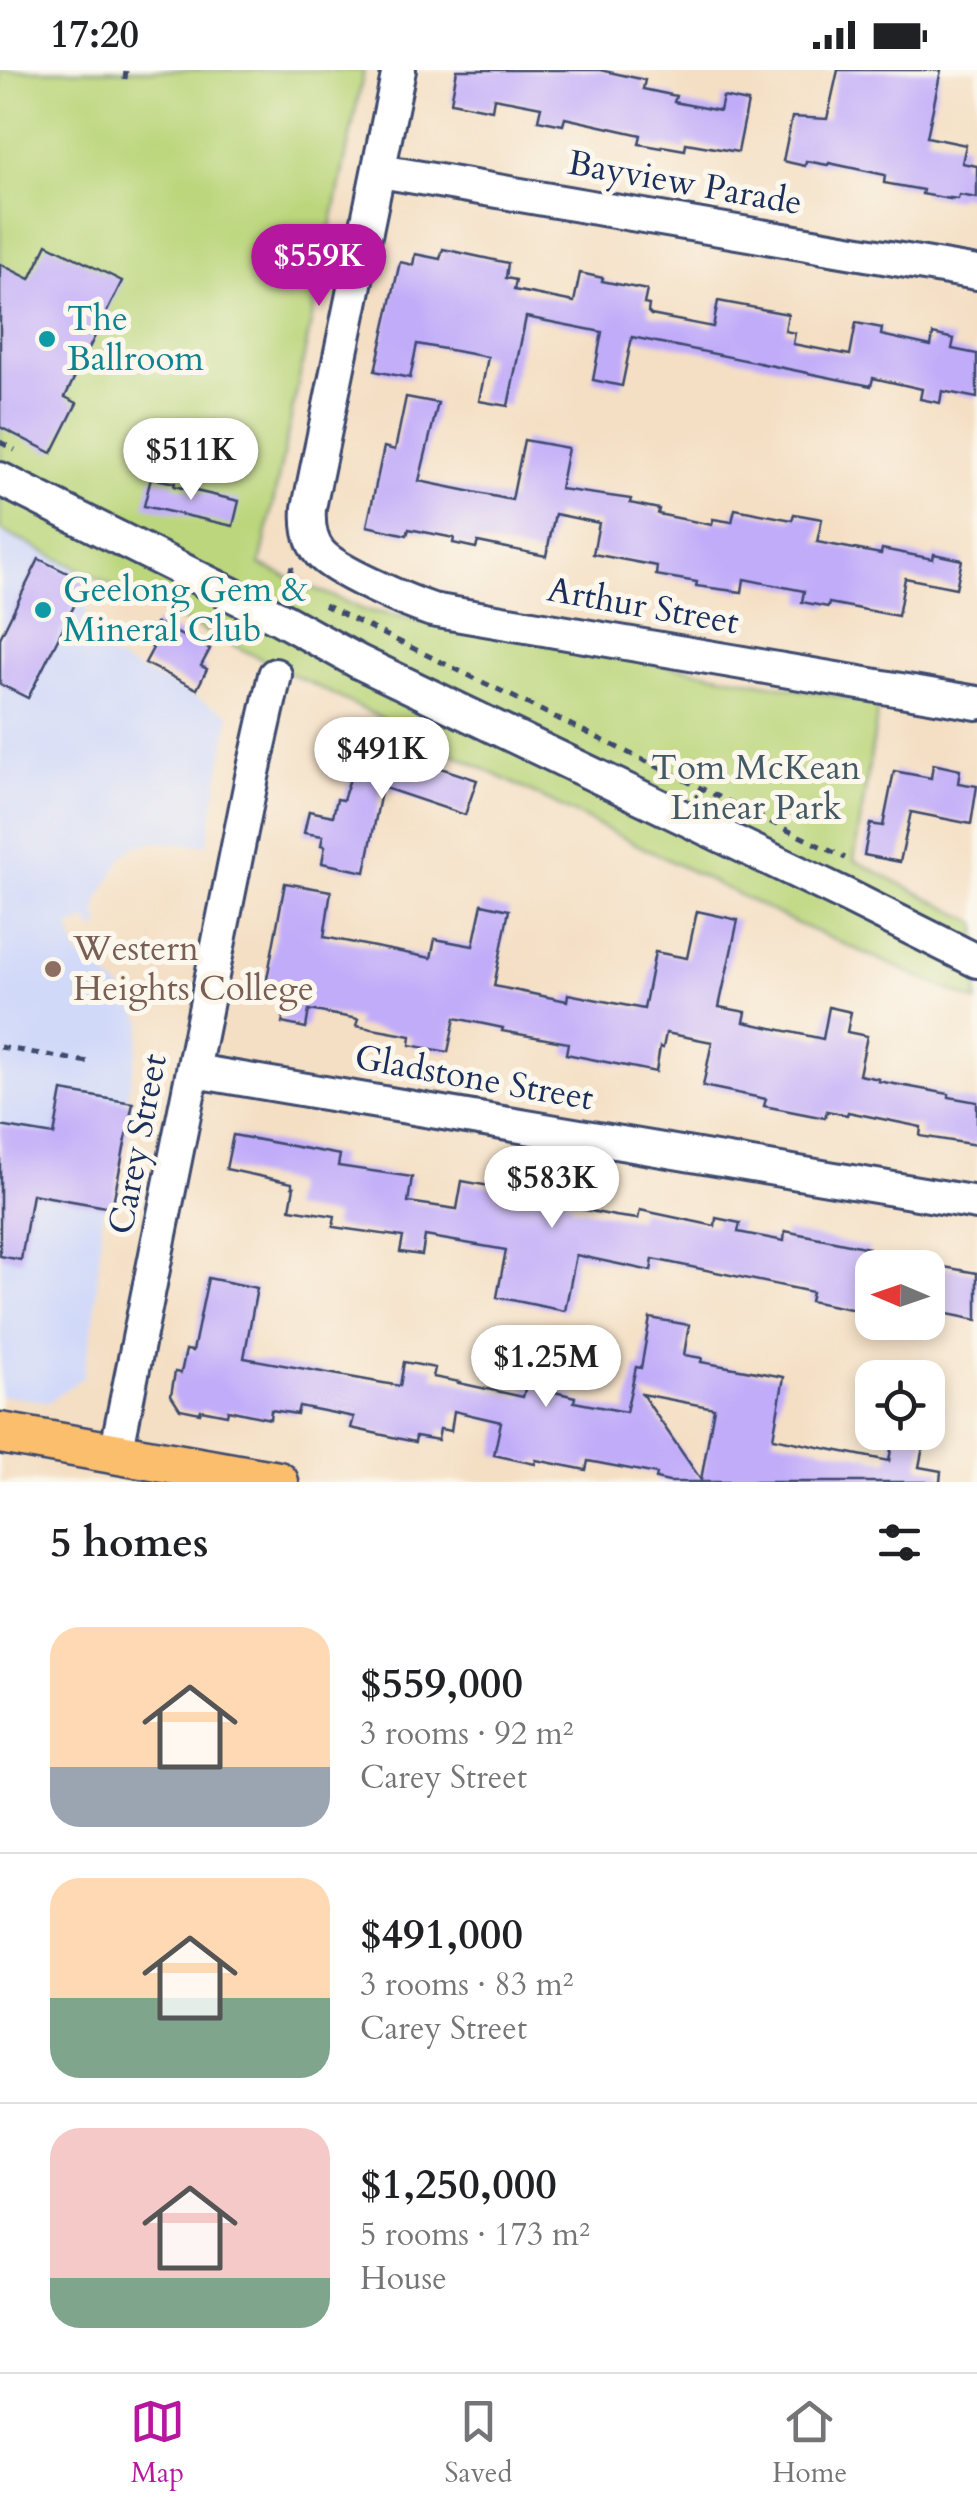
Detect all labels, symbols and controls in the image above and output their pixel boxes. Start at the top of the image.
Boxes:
text: 17:20 [50,9,139,61]
street label: Bayview Parade [564,139,806,227]
pin: $559K [249,224,389,309]
text: $559K [273,234,365,278]
place label: The Ballroom [67,295,204,383]
marker: The Ballroom [36,328,58,350]
pin: $511K [121,418,261,503]
text: $511K [145,428,237,472]
place label: Geelong Gem & Mineral Club [63,566,308,654]
street label: Arthur Street [544,566,742,646]
marker: Geelong Gem & Mineral Club [32,599,54,621]
pin: $491K [312,717,452,802]
text: $491K [336,727,428,771]
park label: Tom McKean Linear Park [651,744,861,832]
place label: Western Heights College [72,925,314,1013]
marker: Western Heights College [42,958,64,980]
street label: Gladstone Street [351,1033,597,1123]
street label: Carey Street [97,1050,179,1238]
pin: $583K [482,1146,622,1231]
text: $583K [506,1156,598,1200]
north arrow [855,1250,945,1340]
map controls [855,1250,945,1450]
pin: $1.25M [465,1325,627,1410]
text: $1.25M [493,1335,599,1379]
button: locate [855,1360,945,1450]
text: 5 homes [50,1514,208,1571]
icon: filters [872,1515,927,1570]
text: $559,000 [360,1655,523,1712]
icon: home [130,1667,250,1787]
text: 3 rooms · 92 m² [360,1712,573,1756]
text: Carey Street [360,1756,527,1800]
text: $491,000 [360,1906,523,1963]
icon: home [130,1918,250,2038]
text: 3 rooms · 83 m² [360,1963,573,2007]
text: Carey Street [360,2007,527,2051]
text: $1,250,000 [360,2156,557,2213]
icon: home [130,2168,250,2288]
text: 5 rooms · 173 m² [360,2213,590,2257]
text: House [360,2257,447,2301]
tab: Map [130,2394,185,2492]
tab: Saved [445,2394,512,2492]
tab: Home [772,2394,847,2492]

